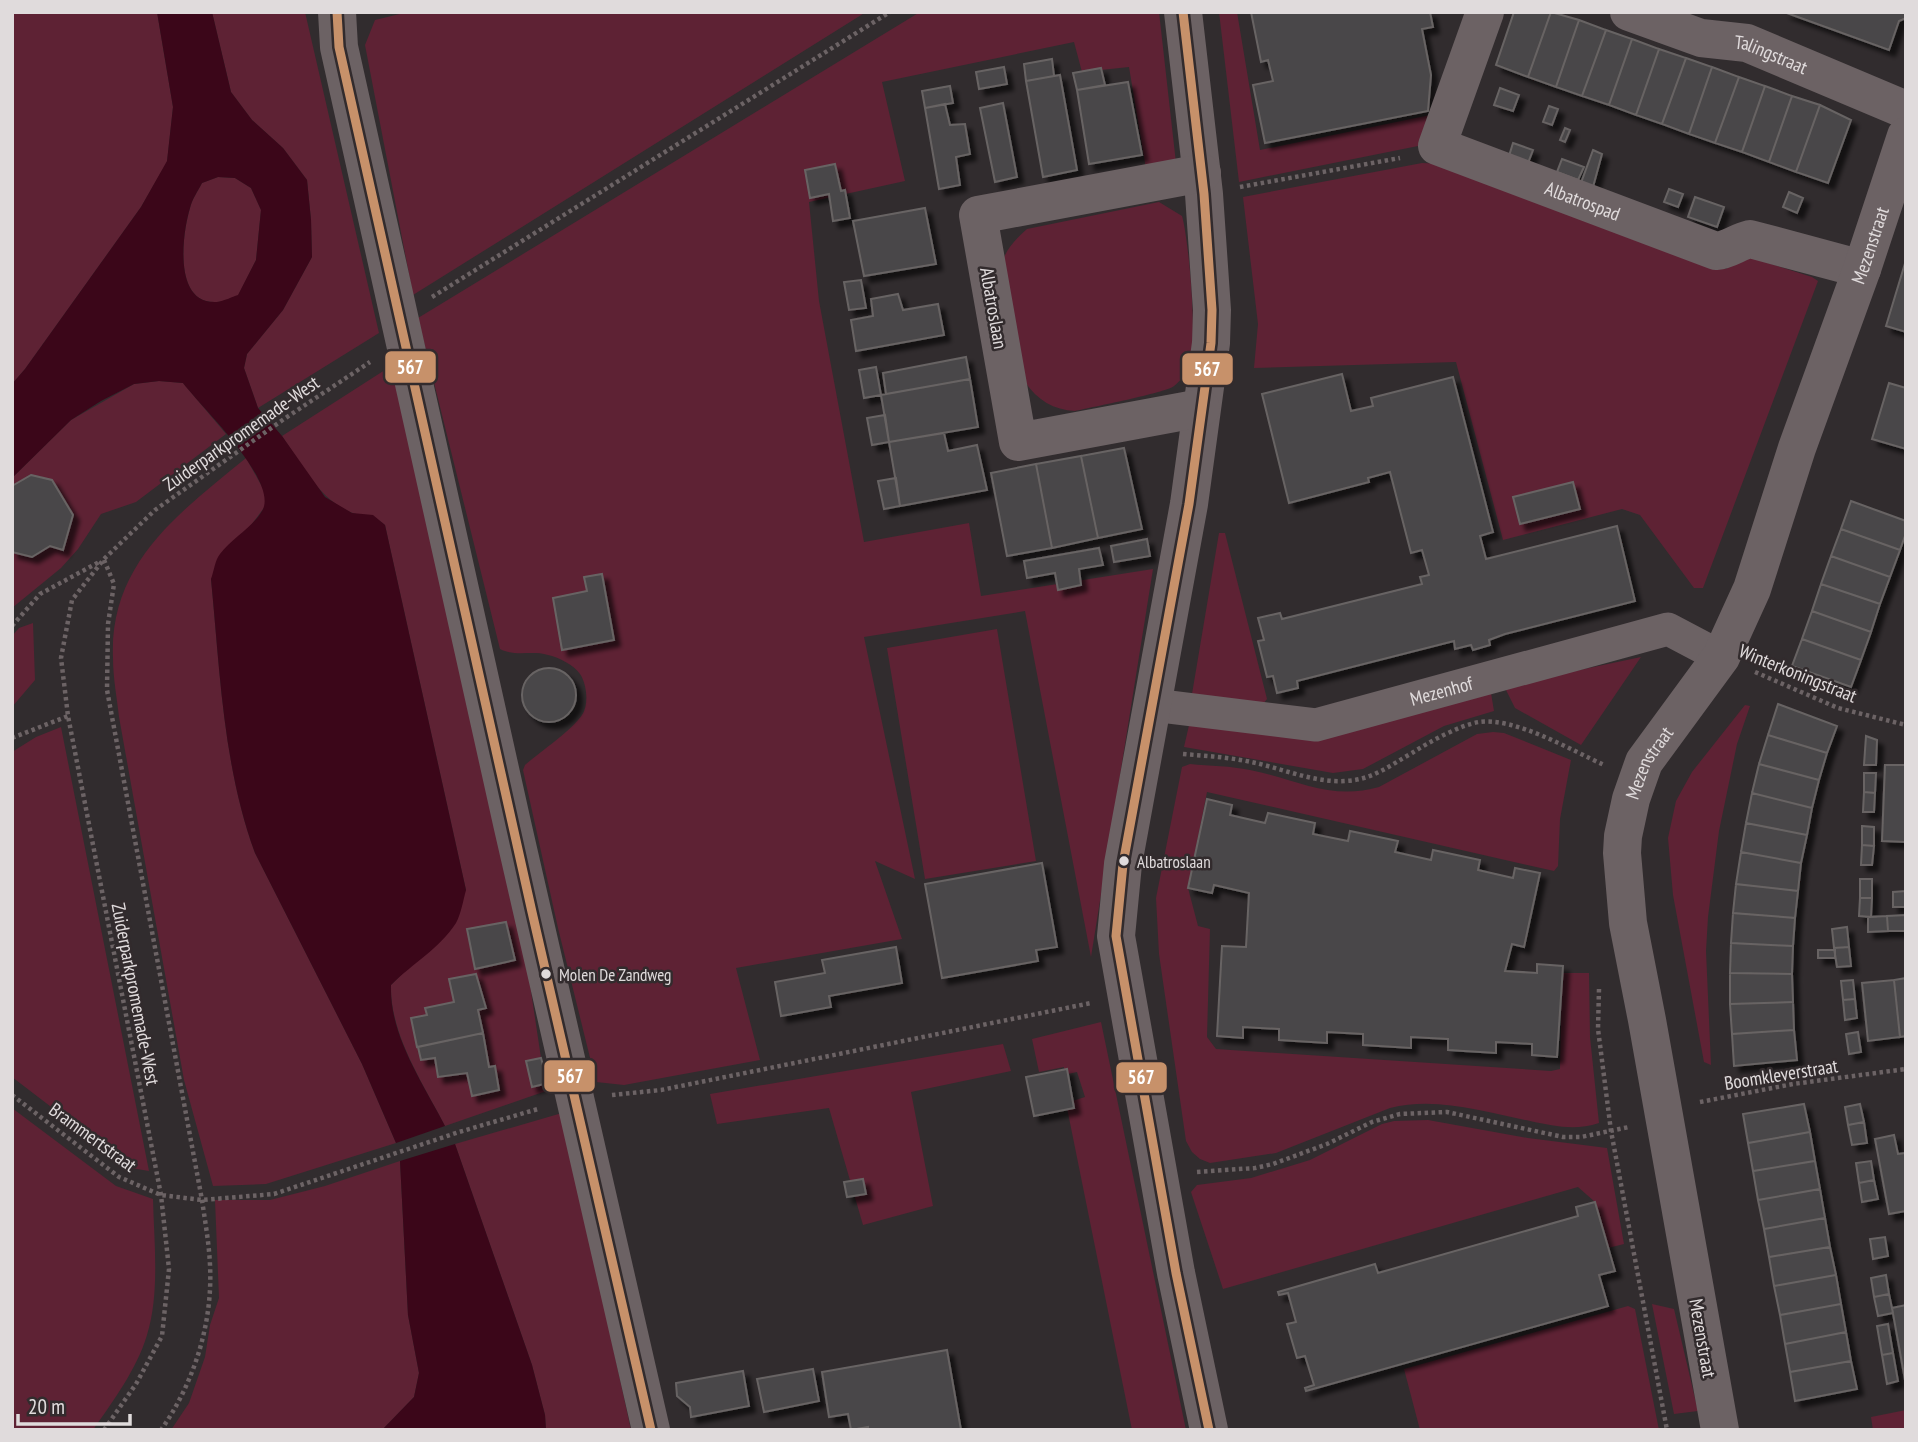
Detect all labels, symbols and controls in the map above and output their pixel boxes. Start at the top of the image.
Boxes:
street label: Talingstraat [1733,30,1812,79]
street label: Albatrospad [1542,176,1624,226]
street label: Mezenstraat [1846,203,1894,287]
street label: Albatroslaan [975,265,1013,351]
line badge: 567 [384,350,437,384]
line badge: 567 [1181,352,1234,386]
text: 567 [396,355,424,379]
text: 567 [1193,357,1221,381]
street label: Zuiderparkpromemade-West [158,370,324,496]
street label: Winterkoningstraat [1736,638,1861,708]
street label: Mezenhof [1407,671,1476,711]
street label: Mezenstraat [1620,721,1679,802]
place label: Albatroslaan [1137,851,1211,873]
marker: Albatroslaan [1117,854,1131,868]
street label: Zuiderparkpromemade-West [107,901,166,1088]
place label: Molen De Zandweg [559,964,671,986]
marker: Molen De Zandweg [539,967,553,981]
street label: Boomkleverstraat [1722,1053,1840,1095]
line badge: 567 [543,1059,596,1093]
line badge: 567 [1115,1061,1168,1094]
text: 567 [556,1064,584,1088]
text: 567 [1127,1065,1155,1089]
street label: Brammertstraat [44,1097,142,1177]
street label: Mezenstraat [1684,1297,1722,1380]
scale bar [18,1382,130,1426]
text: 20 m [28,1393,65,1420]

